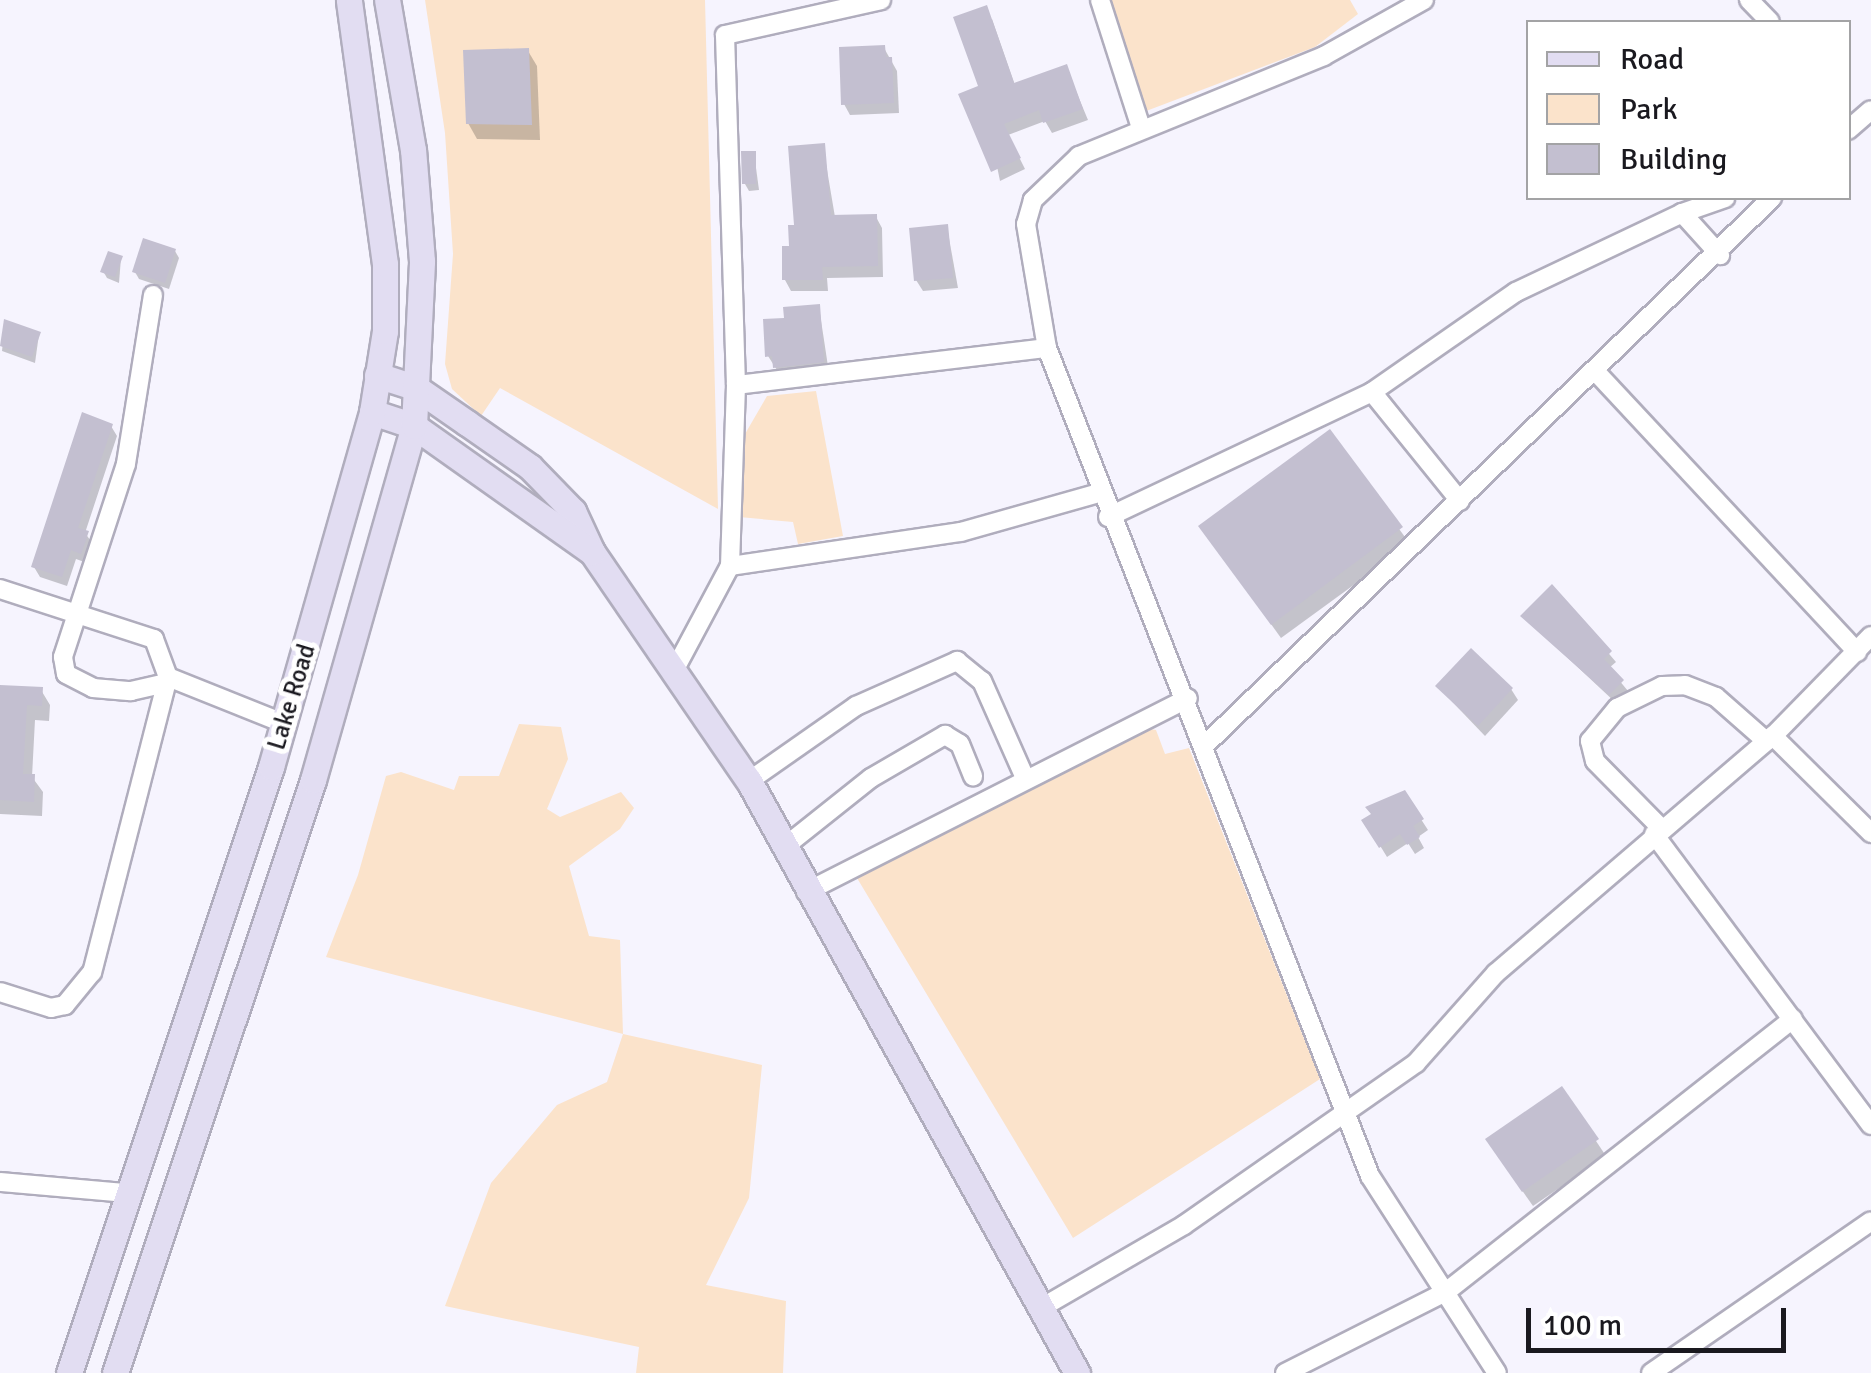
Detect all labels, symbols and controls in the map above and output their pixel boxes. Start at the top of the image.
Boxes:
legend [1526,20,1851,200]
text: Road [1620,41,1684,78]
text: Park [1620,91,1678,128]
text: Building [1620,141,1727,178]
street label: Lake Road [262,640,322,754]
scale bar [1531,1288,1791,1350]
text: 100 m [1543,1307,1622,1344]

